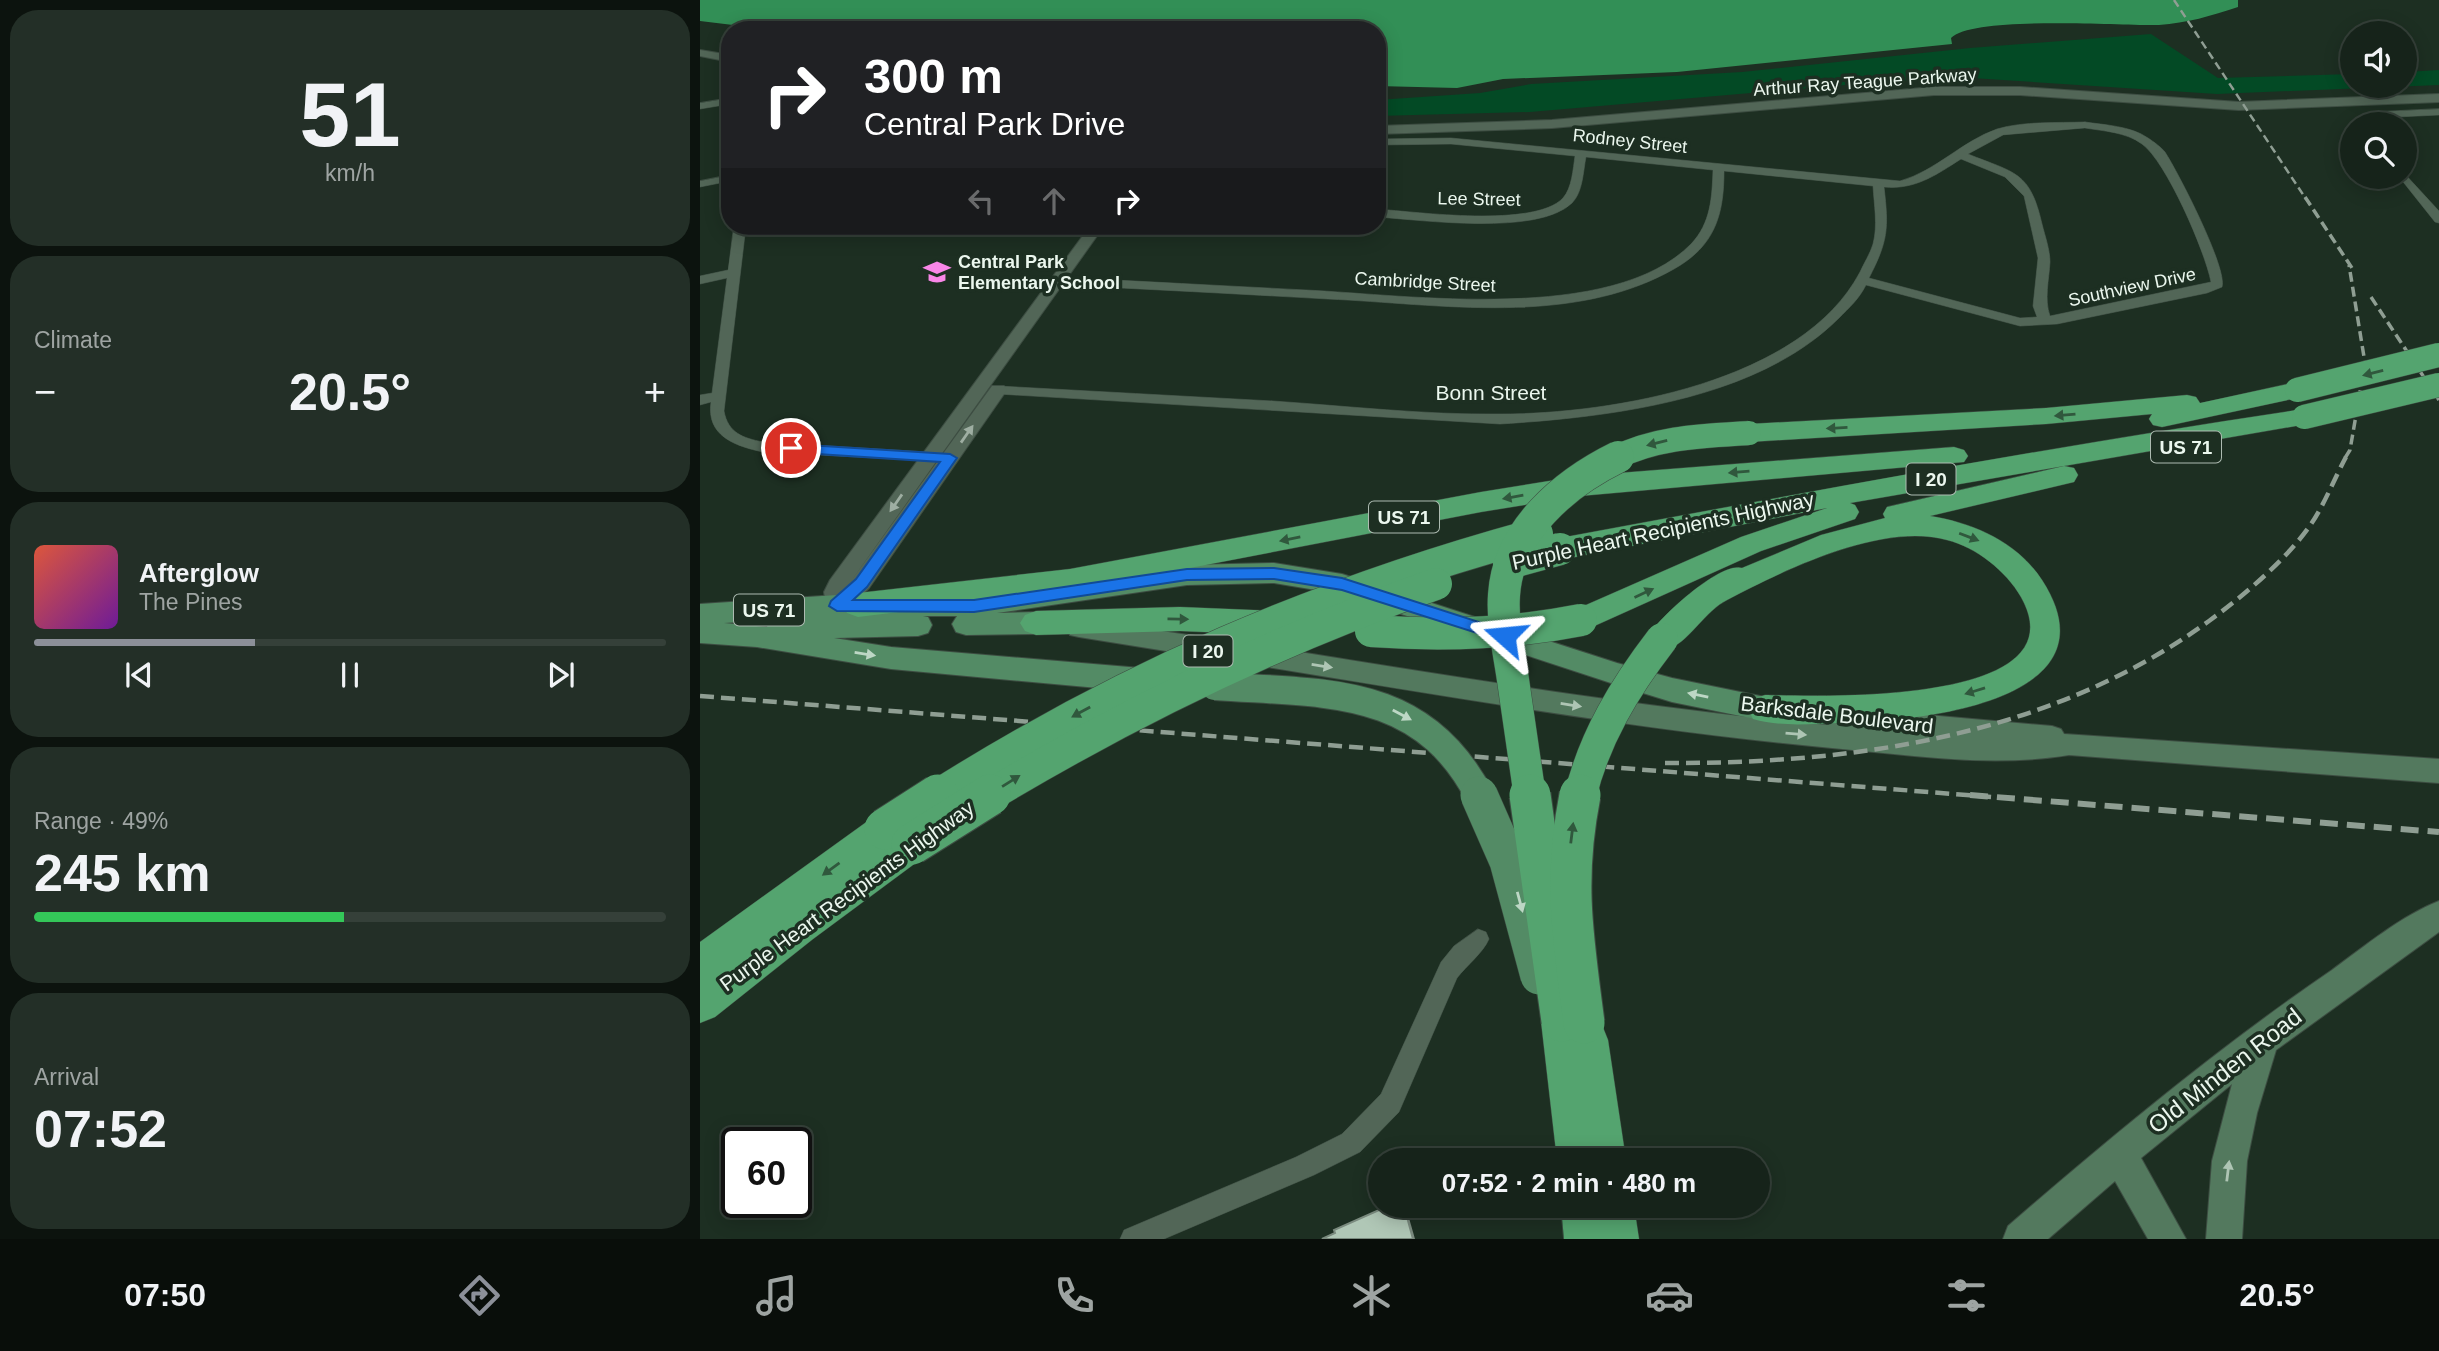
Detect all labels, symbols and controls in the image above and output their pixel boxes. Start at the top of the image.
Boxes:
map controls [2340,21,2417,189]
button: sound [2340,21,2417,98]
icon: right [749,49,840,140]
text: 300 m [864,49,1003,103]
text: 51 [299,64,401,165]
street label: Arthur Ray Teague Parkway [1753,64,1977,100]
text: Central Park Drive [864,106,1125,142]
button: search [2340,112,2417,189]
street label: Rodney Street [1572,125,1688,157]
text: km/h [325,160,375,186]
icon: left [962,182,1000,220]
icon: ahead [1035,182,1073,220]
icon: right [1108,182,1146,220]
street label: Lee Street [1437,188,1521,210]
place label: Central Park Elementary School [958,252,1120,293]
school or university icon: Central Park Elementary School [922,257,952,287]
street label: Southview Drive [2066,264,2198,310]
street label: Cambridge Street [1354,268,1496,296]
text: Climate [34,327,112,353]
text: 20.5° [289,363,411,421]
one-way arrow [2362,367,2384,378]
text: − [34,371,56,413]
text: + [644,371,666,413]
street label: Bonn Street [1436,381,1547,404]
one-way arrow [2053,410,2075,421]
pin [761,418,821,478]
one-way arrow [1826,422,1848,433]
one-way arrow [959,425,973,443]
icon: arrive [772,429,810,467]
road number: US 71 [2151,432,2221,462]
one-way arrow [1646,438,1668,449]
road number: I 20 [1906,464,1956,494]
one-way arrow [1728,467,1750,478]
street label: Purple Heart Recipients Highway [1510,487,1816,574]
one-way arrow [1502,491,1524,502]
one-way arrow [889,494,903,512]
road number: US 71 [1369,502,1439,532]
one-way arrow [1959,532,1980,543]
one-way arrow [1279,534,1301,545]
text: Afterglow [139,558,259,588]
one-way arrow [1634,587,1654,598]
text: The Pines [139,589,243,615]
road number: US 71 [734,594,804,625]
position arrow [1468,599,1542,673]
one-way arrow [1167,614,1189,625]
road number: I 20 [1184,636,1232,666]
one-way arrow [854,649,876,660]
icon: previous [120,656,158,694]
icon: pause [331,656,369,694]
icon: next [542,656,580,694]
one-way arrow [1311,661,1333,672]
one-way arrow [1964,687,1985,697]
one-way arrow [1687,690,1709,701]
street label: Barksdale Boulevard [1739,691,1935,738]
one-way arrow [1560,700,1582,711]
one-way arrow [1072,706,1091,718]
one-way arrow [1393,709,1413,721]
one-way arrow [1786,729,1808,740]
one-way arrow [1001,774,1020,787]
street label: Purple Heart Recipients Highway [715,795,979,995]
text: Range · 49% [34,808,168,834]
one-way arrow [1567,822,1578,844]
text: 245 km [34,844,210,902]
one-way arrow [822,862,840,877]
one-way arrow [1515,892,1525,913]
street label: Old Minden Road [2143,1002,2307,1139]
text: Arrival [34,1064,99,1090]
text: 07:52 [34,1100,167,1158]
speed limit sign: 60 [721,1127,812,1218]
one-way arrow [2222,1160,2233,1182]
text: 07:52 · 2 min · 480 m [1442,1168,1696,1198]
icon: directions [455,1271,504,1320]
icon: music [752,1271,801,1320]
icon: phone [1050,1271,1099,1320]
icon: climate [1347,1271,1396,1320]
icon: car [1645,1271,1694,1320]
icon: filters [1942,1271,1991,1320]
text: 07:50 [124,1277,206,1313]
text: 20.5° [2240,1277,2315,1313]

